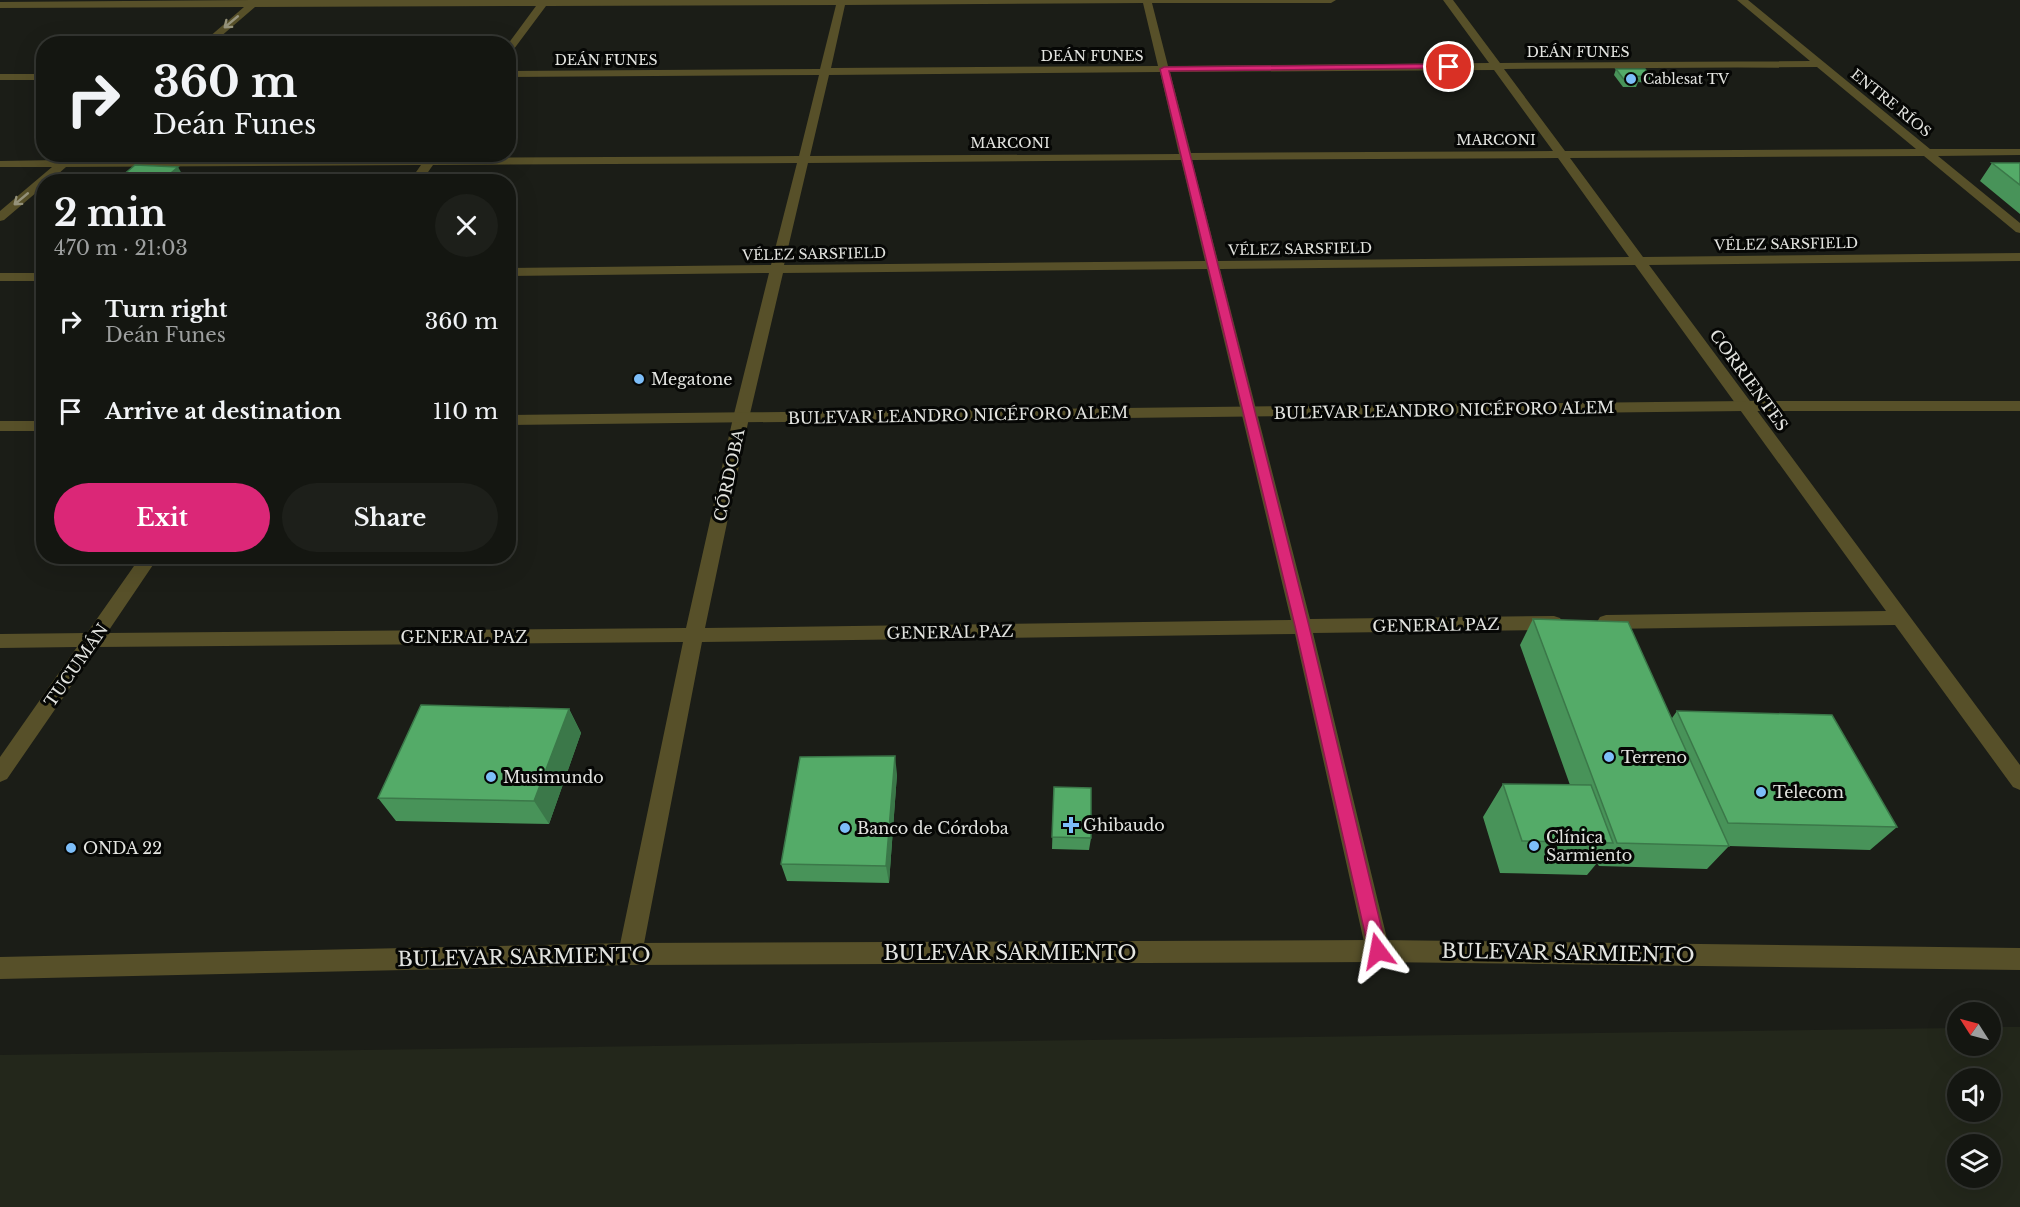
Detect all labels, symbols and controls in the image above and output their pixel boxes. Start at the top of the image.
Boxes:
one-way arrow [224,15,240,28]
pin [1423,41,1474,92]
street label: DEÁN FUNES [1526,43,1630,61]
street label: DEÁN FUNES [1040,47,1144,65]
icon: arrive [1432,50,1465,83]
street label: DEÁN FUNES [554,51,658,69]
text: 360 m [153,56,297,108]
icon: right [54,60,132,138]
street label: ENTRE RÍOS [1847,65,1935,141]
place label: Cablesat TV [1643,70,1730,88]
marker: Cablesat TV [1624,72,1638,86]
text: Deán Funes [153,108,316,141]
street label: MARCONI [1456,131,1536,149]
street label: MARCONI [970,134,1050,152]
text: 2 min [54,191,166,236]
one-way arrow [13,193,29,206]
button: close [435,194,498,257]
street label: VÉLEZ SARSFIELD [1713,234,1858,254]
text: 470 m · 21:03 [54,236,188,260]
street label: VÉLEZ SARSFIELD [1227,239,1372,259]
street label: VÉLEZ SARSFIELD [741,244,886,264]
text: Turn right [105,296,227,323]
icon: right [54,305,87,338]
text: 360 m [425,308,498,335]
text: Deán Funes [105,323,226,347]
street label: CORRIENTES [1706,325,1792,435]
place label: Megatone [651,369,732,389]
marker: Megatone [632,372,646,386]
icon: arrive [54,395,87,428]
street label: BULEVAR LEANDRO NICÉFORO ALEM [1273,397,1615,423]
text: Arrive at destination [105,398,342,425]
text: 110 m [433,398,498,425]
street label: BULEVAR LEANDRO NICÉFORO ALEM [787,402,1129,428]
street label: CÓRDOBA [709,426,749,523]
button: Exit [54,483,270,552]
button: Share [282,483,498,552]
street label: GENERAL PAZ [1372,614,1500,636]
street label: TUCUMÁN [40,619,112,711]
street label: GENERAL PAZ [886,621,1014,643]
street label: GENERAL PAZ [400,627,528,647]
place label: Terreno [1621,747,1687,767]
marker: Terreno [1602,750,1616,764]
place label: Musimundo [503,767,604,787]
marker: Musimundo [484,770,498,784]
place label: Telecom [1773,782,1844,802]
marker: Telecom [1754,785,1768,799]
place label: Ghibaudo [1083,815,1165,835]
place label: Banco de Córdoba [857,818,1009,838]
marker: Ghibaudo [1064,818,1078,832]
marker: Banco de Córdoba [838,821,852,835]
place label: Clínica Sarmiento [1546,827,1632,865]
place label: ONDA 22 [83,838,162,858]
marker: Clínica Sarmiento [1527,839,1541,853]
marker: ONDA 22 [64,841,78,855]
position arrow [1346,919,1410,983]
street label: BULEVAR SARMIENTO [1441,939,1695,967]
street label: BULEVAR SARMIENTO [883,941,1137,965]
street label: BULEVAR SARMIENTO [397,943,651,971]
north arrow [1947,1002,2001,1056]
map controls [1947,1002,2001,1188]
button: sound [1947,1068,2001,1122]
button: layers [1947,1134,2001,1188]

